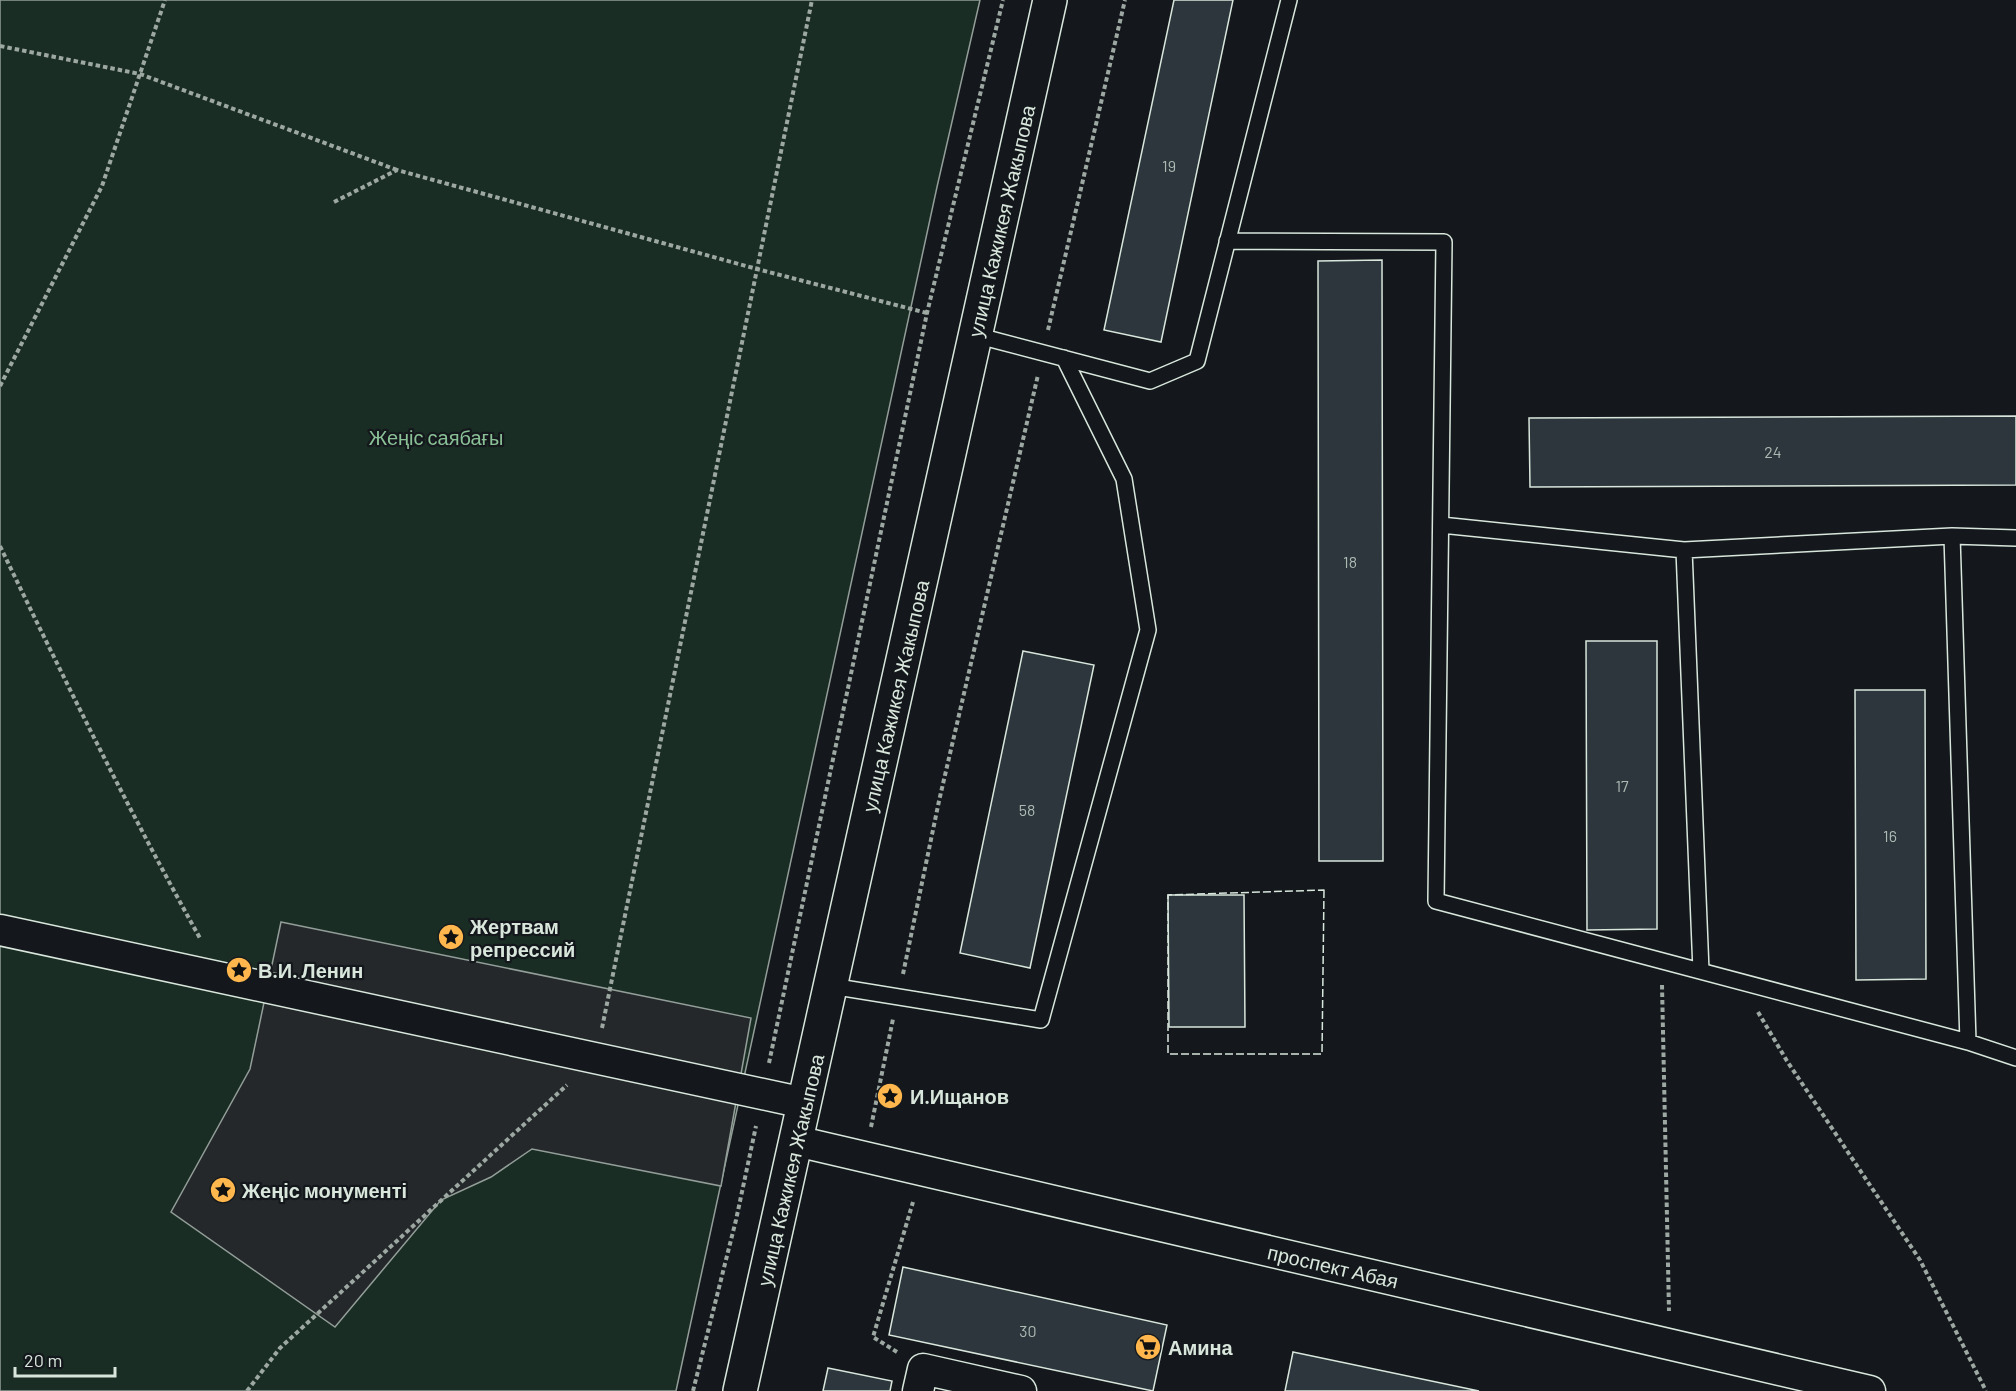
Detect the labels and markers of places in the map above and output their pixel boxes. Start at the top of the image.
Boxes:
place label: Жертвам репрессий [469,914,575,961]
place icon: Жертвам репрессий [436,922,466,952]
place icon: В.И. Ленин [224,955,254,985]
place label: В.И. Ленин [258,958,363,982]
place icon: И.Ищанов [875,1081,905,1111]
place label: И.Ищанов [910,1084,1009,1108]
place icon: Жеңіс монументі [208,1175,238,1205]
place label: Жеңіс монументі [241,1178,407,1202]
supermarket icon: Амина [1133,1332,1163,1362]
place label: Амина [1168,1335,1234,1359]

